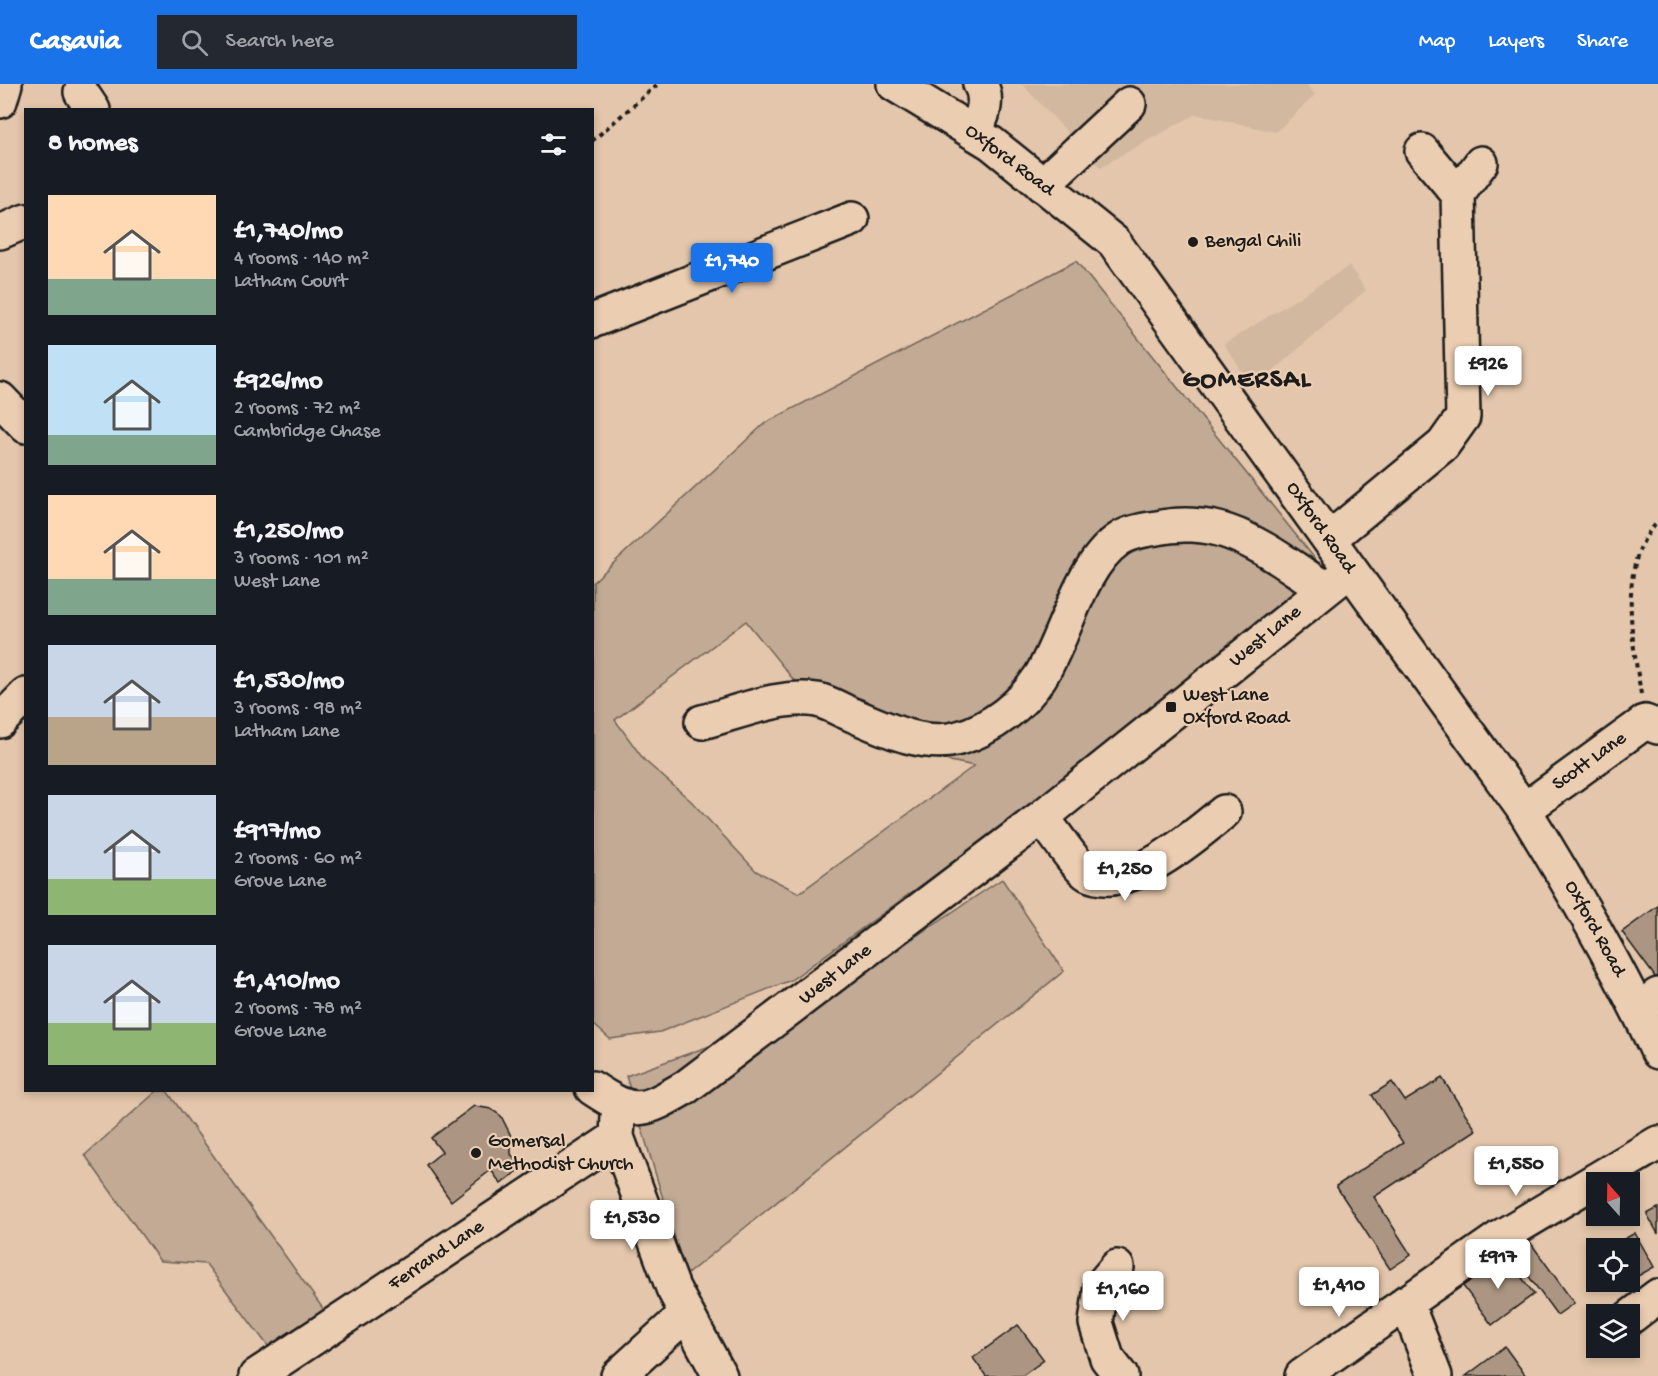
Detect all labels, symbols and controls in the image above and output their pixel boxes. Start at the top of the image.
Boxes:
search box [157,15,577,69]
text: Casavia [30,26,121,59]
icon: search [178,26,211,59]
text: Search here [226,29,334,55]
text: Map [1419,30,1455,55]
text: Layers [1488,30,1544,55]
text: Share [1577,30,1628,55]
street label: Oxford Road [960,120,1060,204]
icon: filters [537,128,570,161]
text: 8 homes [48,129,137,160]
text: £1,740/mo [234,217,343,248]
icon: home [96,219,168,291]
place label: Bengal Chili [1204,231,1301,254]
marker: Bengal Chili [1186,235,1200,249]
pin: £1,740 [683,243,781,294]
text: 4 rooms · 140 m² [234,248,369,271]
text: £1,740 [705,251,759,274]
text: Latham Court [234,271,347,294]
pin: £926 [1452,346,1524,397]
text: £926 [1469,354,1507,377]
district label: GOMERSAL [1183,366,1311,397]
text: £926/mo [234,367,323,398]
icon: home [96,369,168,441]
text: 2 rooms · 72 m² [234,398,361,421]
text: Cambridge Chase [234,421,381,444]
street label: Oxford Road [1280,478,1361,580]
text: £1,250/mo [234,517,344,548]
icon: home [96,519,168,591]
text: 3 rooms · 101 m² [234,548,369,571]
text: West Lane [234,571,320,594]
street label: West Lane [1225,601,1307,673]
text: £1,530/mo [234,667,344,698]
icon: home [96,669,168,741]
place label: West Lane Oxford Road [1183,685,1292,731]
text: 3 rooms · 98 m² [234,698,362,721]
marker: West Lane Oxford Road [1164,700,1178,714]
text: Latham Lane [234,721,340,744]
street label: Scott Lane [1549,727,1632,797]
text: £917/mo [234,817,321,848]
icon: home [96,819,168,891]
text: 2 rooms · 60 m² [234,848,362,871]
pin: £1,250 [1076,851,1174,902]
text: £1,250 [1098,859,1152,882]
text: Grove Lane [234,871,326,894]
street label: Oxford Road [1558,877,1631,983]
street label: West Lane [795,939,877,1010]
text: £1,410/mo [234,967,340,998]
icon: home [96,969,168,1041]
text: 2 rooms · 78 m² [234,998,362,1021]
text: Grove Lane [234,1021,326,1044]
place label: Gomersal Methodist Church [488,1131,634,1177]
marker: Gomersal Methodist Church [469,1146,483,1160]
pin: £1,550 [1467,1146,1565,1197]
text: £1,550 [1488,1154,1544,1177]
north arrow [1586,1172,1640,1226]
map controls [1586,1172,1640,1358]
pin: £1,530 [583,1200,681,1251]
text: £1,530 [604,1208,660,1231]
street label: Ferrand Lane [384,1215,490,1297]
button: locate [1586,1238,1640,1292]
pin: £917 [1462,1239,1534,1290]
text: £917 [1479,1247,1517,1270]
pin: £1,410 [1290,1267,1388,1318]
pin: £1,160 [1074,1271,1172,1322]
text: £1,410 [1313,1275,1365,1298]
text: £1,160 [1097,1279,1149,1302]
button: layers [1586,1304,1640,1358]

